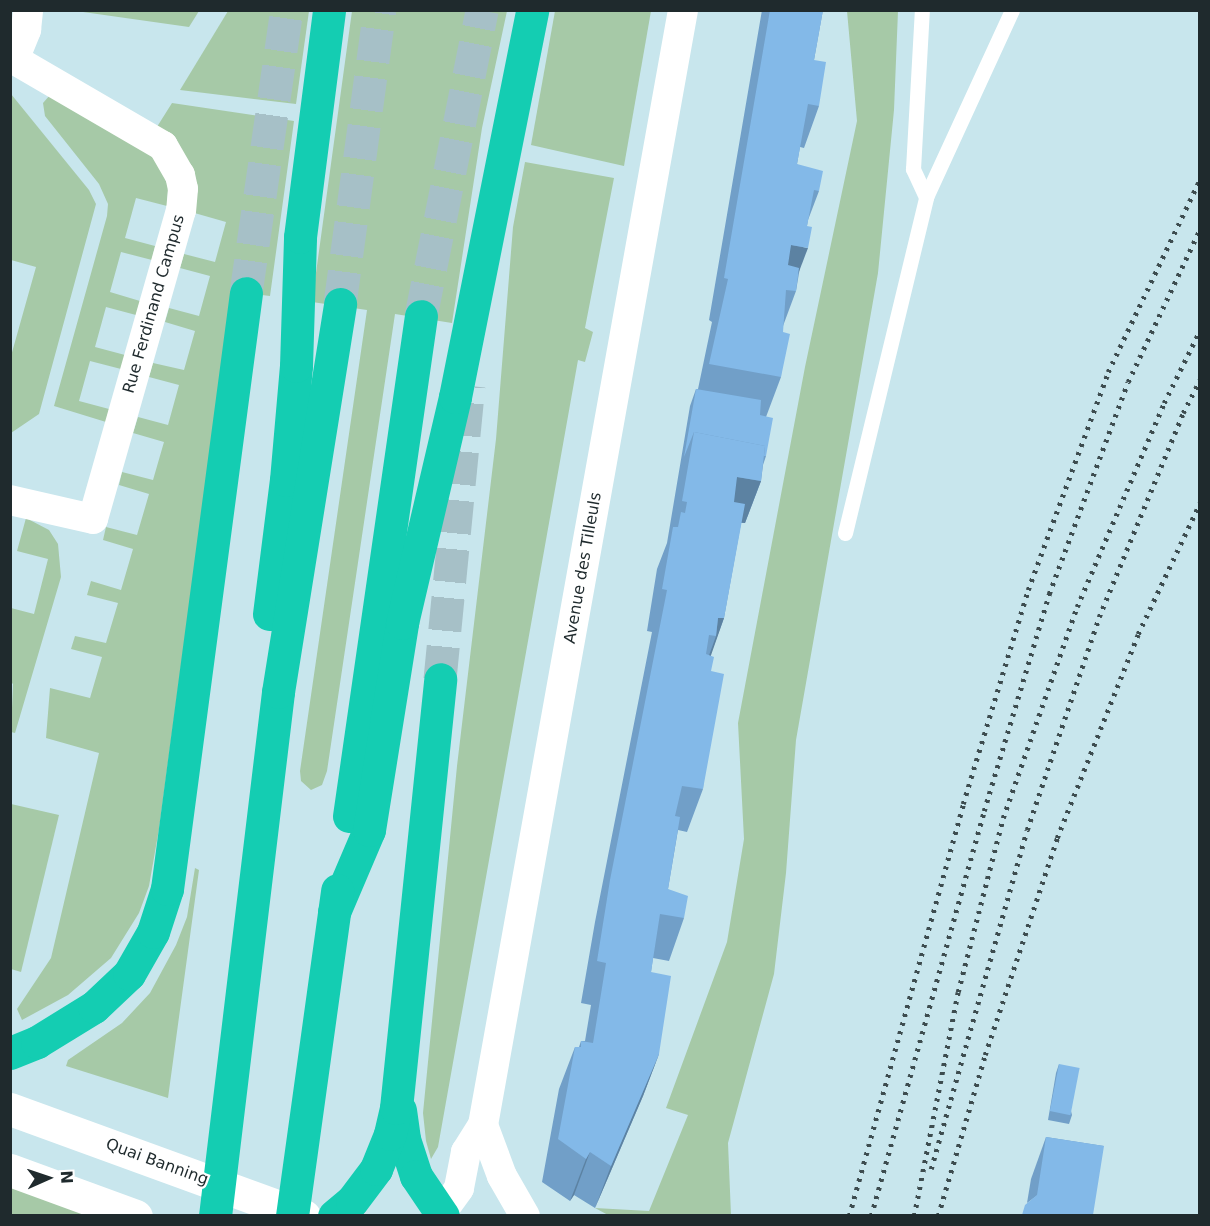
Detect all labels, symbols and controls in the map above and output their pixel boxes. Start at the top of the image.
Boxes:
street label: Rue Ferdinand Campus [119,212,189,396]
street label: Avenue des Tilleuls [560,491,606,645]
street label: Quai Banning [103,1135,211,1189]
north arrow [18,1148,78,1208]
text: N [57,1170,76,1184]

